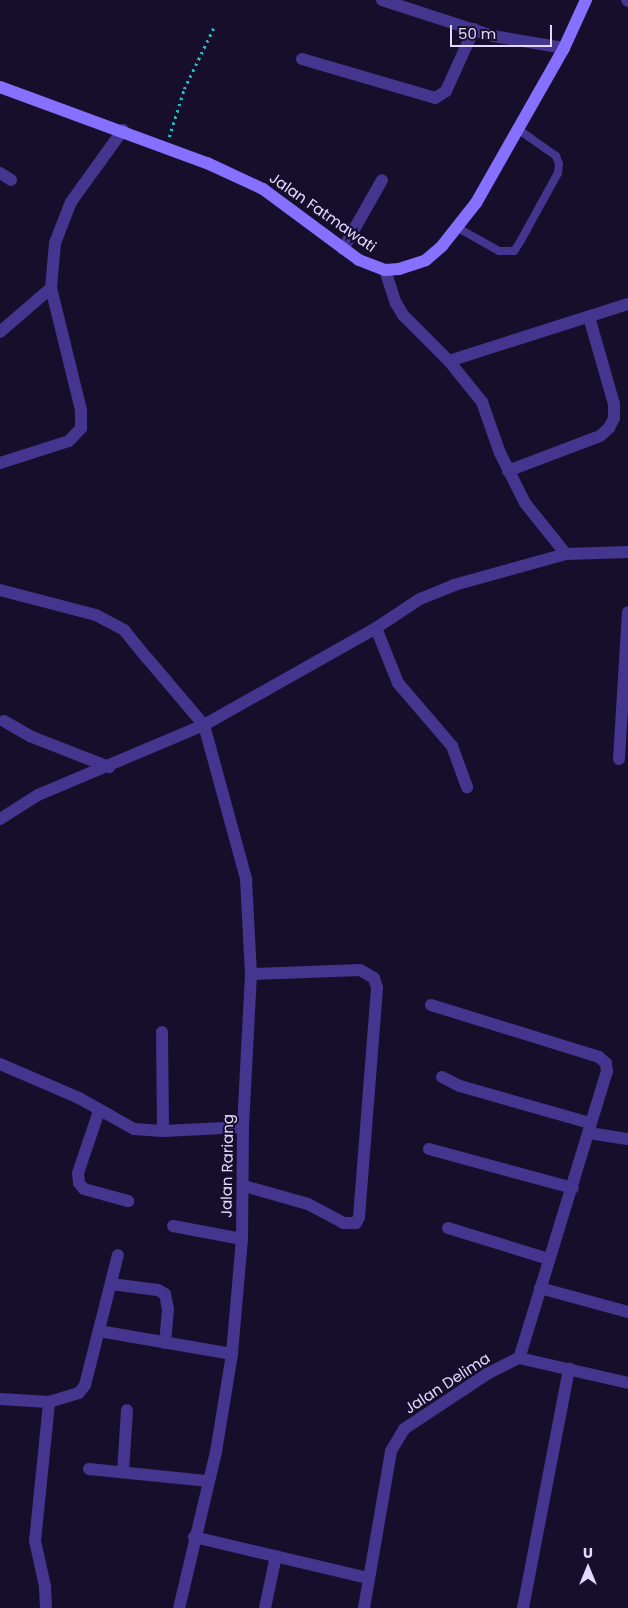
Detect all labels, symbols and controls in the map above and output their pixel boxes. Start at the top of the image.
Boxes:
scale bar [453,15,556,47]
text: 50 m [458,23,496,44]
street label: Jalan Fatmawati [266,169,380,255]
street label: Jalan Rariang [217,1114,237,1218]
street label: Jalan Delima [401,1349,493,1417]
north arrow [563,1543,613,1593]
text: U [583,1543,593,1563]

